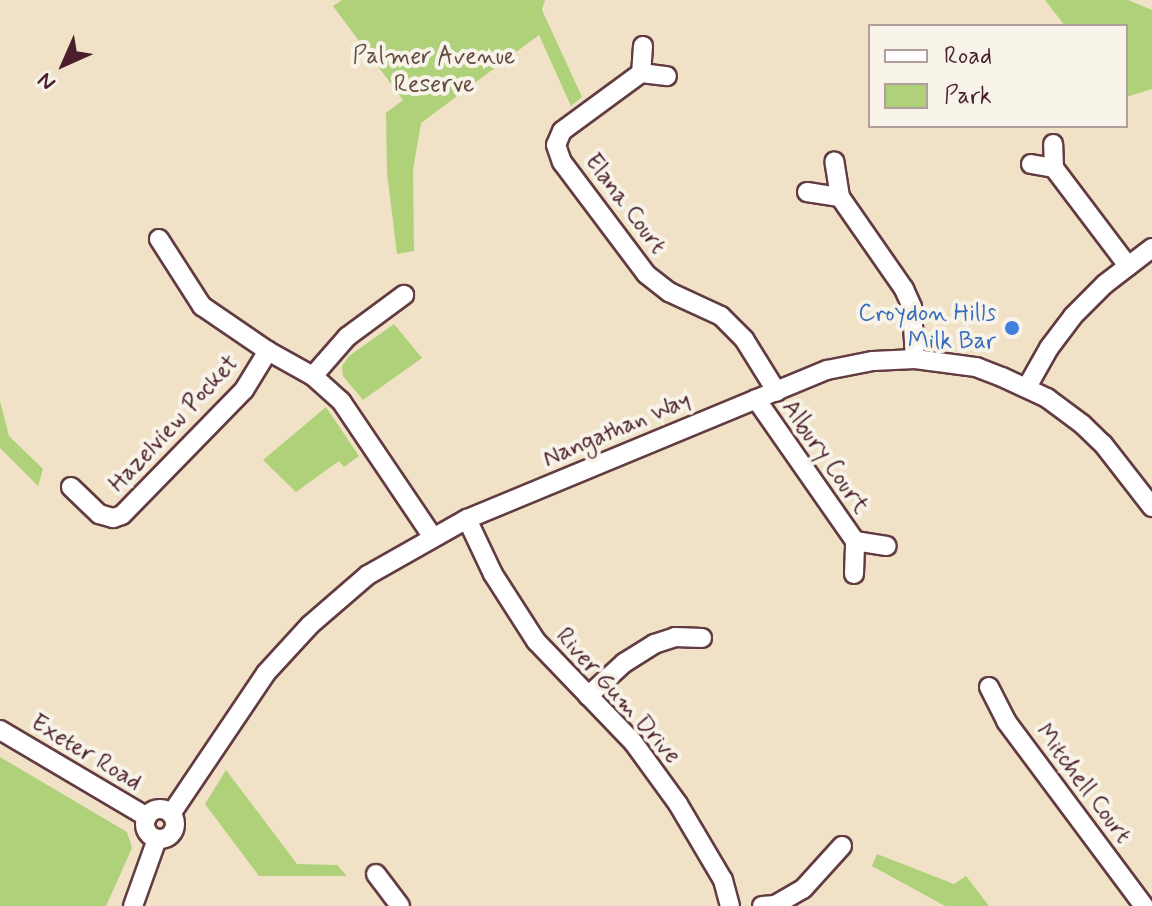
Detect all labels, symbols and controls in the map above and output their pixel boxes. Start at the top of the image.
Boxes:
north arrow [24,24,104,104]
legend [868,24,1128,128]
text: Road [944,41,992,72]
park label: Palmer Avenue Reserve [354,43,514,99]
text: N [32,66,62,96]
text: Park [944,81,992,112]
street label: Elana Court [577,146,673,262]
place label: Croydon Hills Milk Bar [859,300,996,356]
marker: Croydon Hills Milk Bar [1003,319,1021,337]
street label: Hazelview Pocket [103,350,245,498]
street label: Nangathan Way [536,385,698,475]
street label: Albury Court [775,395,875,519]
street label: River Gum Drive [551,624,685,768]
street label: Exeter Road [25,709,147,797]
street label: Mitchell Court [1027,717,1139,851]

